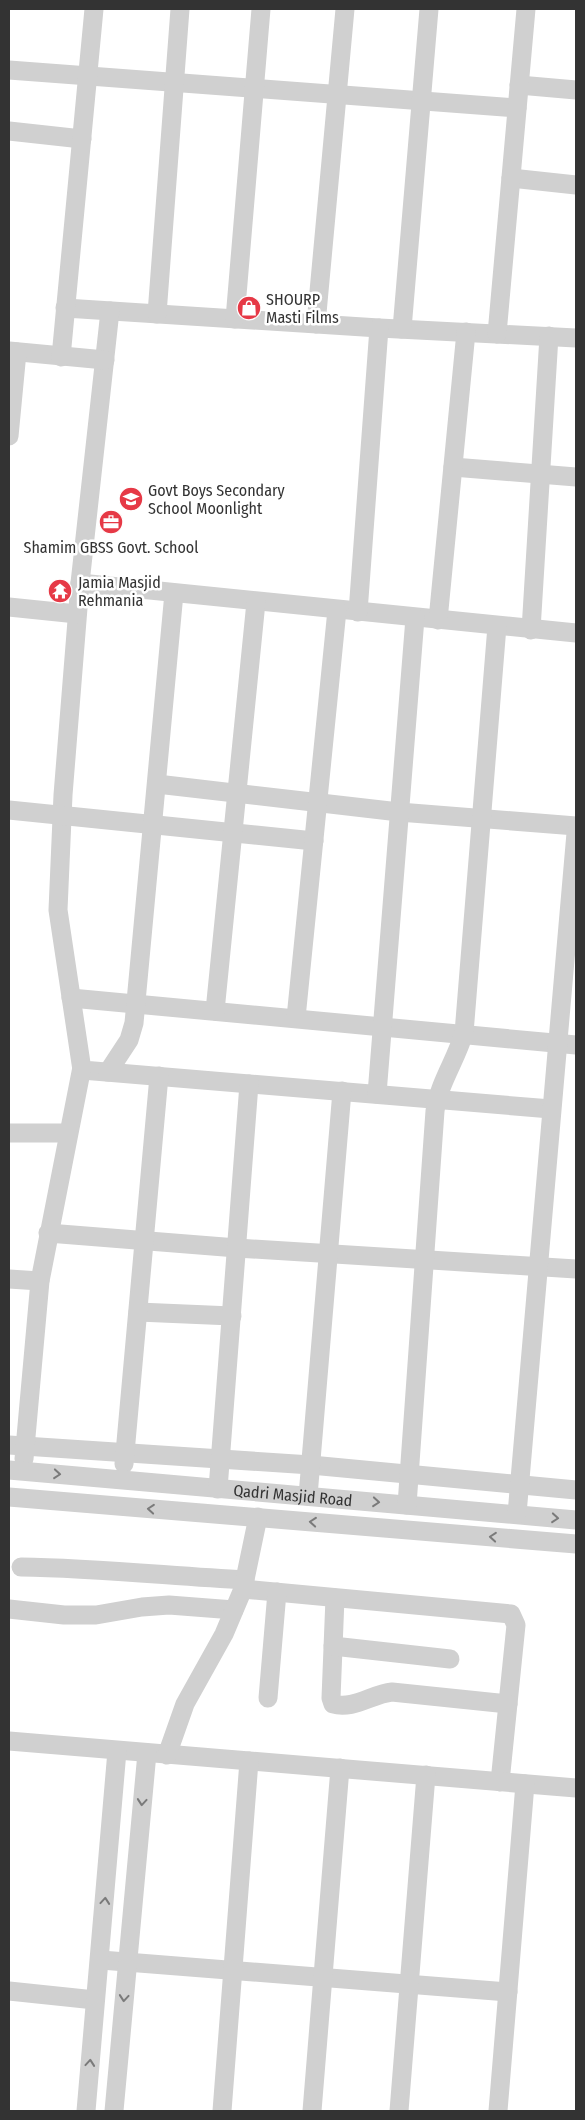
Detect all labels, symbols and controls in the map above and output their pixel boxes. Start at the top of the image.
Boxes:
place label: SHOURP Masti Films [266,290,339,327]
shop icon: SHOURP Masti Films [236,295,262,321]
place label: Govt Boys Secondary School Moonlight [148,481,286,518]
school or university icon: Govt Boys Secondary School Moonlight [118,486,144,512]
office icon: Shamim GBSS Govt. School [98,509,124,535]
place label: Shamim GBSS Govt. School [23,538,199,557]
place label: Jamia Masjid Rehmania [78,573,161,610]
temple icon: Jamia Masjid Rehmania [47,578,73,604]
one-way arrow [54,1469,62,1480]
street label: Qadri Masjid Road [233,1481,353,1510]
one-way arrow [372,1497,380,1508]
one-way arrow [147,1503,155,1514]
one-way arrow [552,1512,560,1523]
one-way arrow [309,1517,317,1528]
one-way arrow [489,1532,497,1543]
one-way arrow [137,1798,148,1806]
one-way arrow [100,1897,111,1905]
one-way arrow [119,1995,130,2003]
one-way arrow [84,2058,95,2066]

